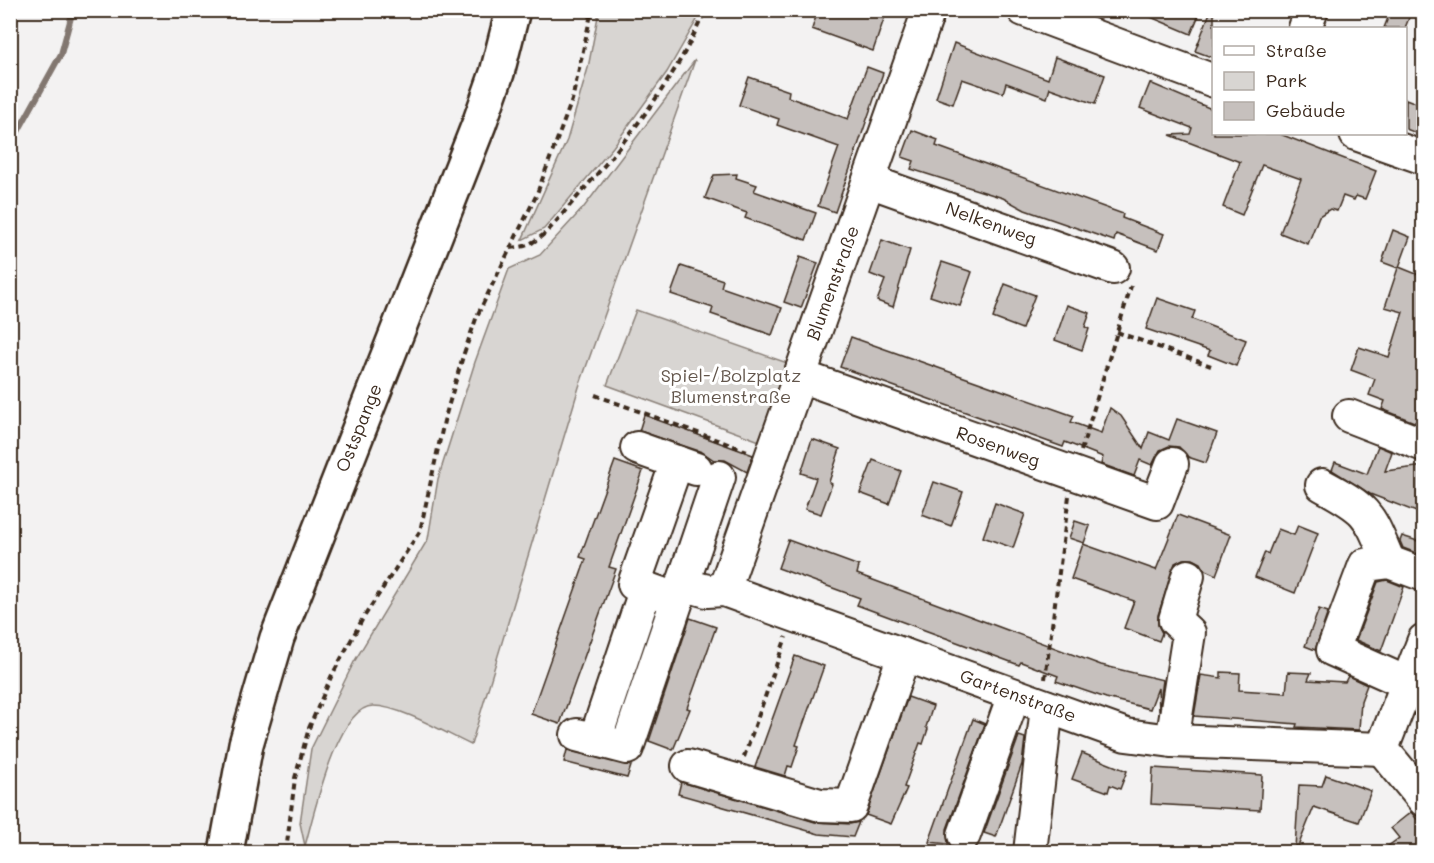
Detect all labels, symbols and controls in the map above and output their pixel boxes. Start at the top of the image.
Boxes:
legend [1212,27,1407,135]
text: Straße [1266,38,1327,62]
text: Park [1266,68,1307,92]
text: Gebäude [1266,98,1346,122]
street label: Nelkenweg [943,196,1040,251]
street label: Blumenstraße [800,222,864,343]
park label: Spiel-/Bolzplatz Blumenstraße [661,363,801,408]
street label: Ostspange [329,380,387,475]
street label: Rosenweg [953,420,1044,472]
street label: Gartenstraße [957,663,1080,727]

